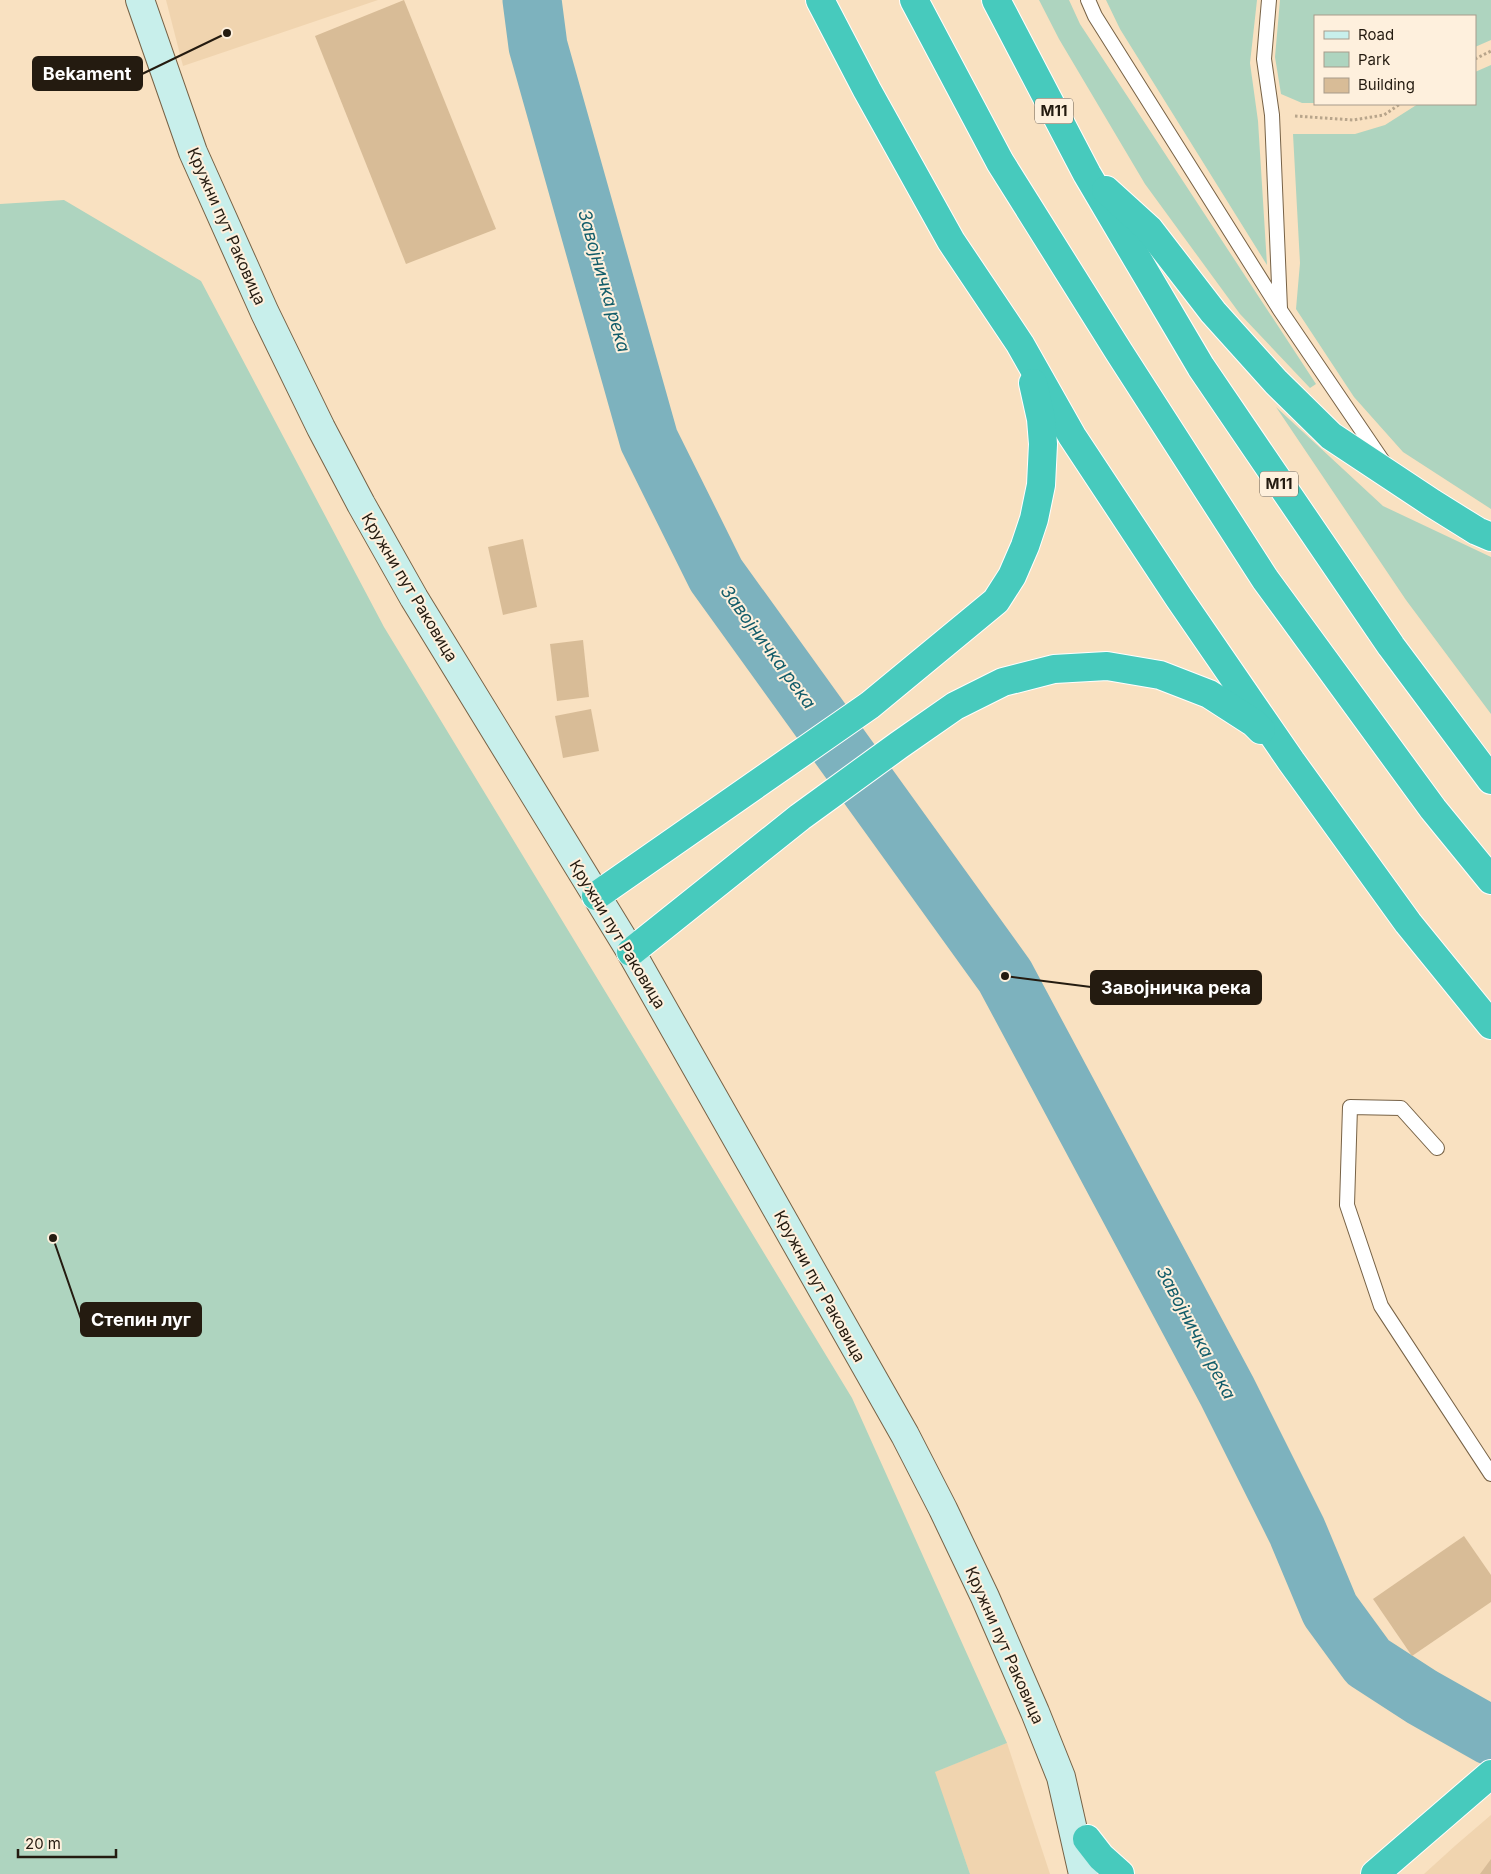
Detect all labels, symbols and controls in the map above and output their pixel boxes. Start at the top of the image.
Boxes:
legend [1314,15,1476,105]
text: Road [1358,25,1394,44]
text: Park [1358,50,1391,69]
callout: Bekament [33,57,142,90]
text: Bekament [43,63,132,84]
text: Building [1358,75,1415,94]
road number: M11 [1035,98,1073,124]
street label: Кружни пут Раковица [183,144,271,308]
water label: Завојничка река [574,207,635,355]
road number: M11 [1260,472,1298,496]
street label: Кружни пут Раковица [358,509,462,665]
water label: Завојничка река [717,581,820,712]
street label: Кружни пут Раковица [566,856,670,1012]
callout: Завојничка река [1091,971,1261,1004]
text: Завојничка река [1101,977,1251,998]
street label: Кружни пут Раковица [770,1207,870,1365]
water label: Завојничка река [1153,1263,1240,1403]
callout: Степин луг [81,1303,201,1336]
text: Степин луг [91,1309,191,1330]
street label: Кружни пут Раковица [961,1563,1049,1727]
scale bar [18,1826,115,1858]
text: 20 m [25,1834,61,1853]

